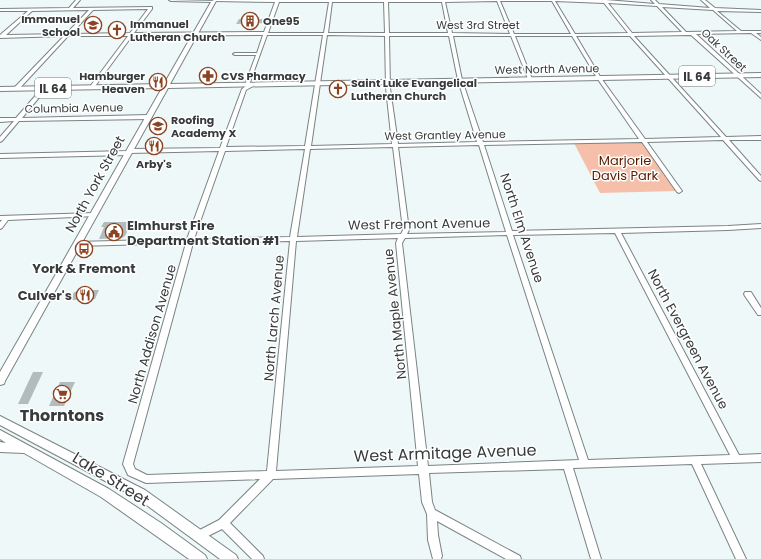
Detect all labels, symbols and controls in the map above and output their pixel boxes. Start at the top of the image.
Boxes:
place label: Immanuel School [21,11,80,40]
building icon: One95 [240,11,260,31]
place label: One95 [263,13,300,29]
school or university icon: Immanuel School [83,15,103,35]
place label: Immanuel Lutheran Church [130,16,225,45]
street label: West 3rd Street [436,17,520,33]
church icon: Immanuel Lutheran Church [107,20,127,40]
street label: Oak Street [698,25,750,75]
street label: West North Avenue [495,60,600,78]
pharmacy icon: CVS Pharmacy [198,66,218,86]
road number: IL 64 [679,66,715,86]
place label: Hamburger Heaven [79,68,145,97]
place label: CVS Pharmacy [221,68,306,84]
restaurant icon: Hamburger Heaven [148,72,168,92]
place label: Saint Luke Evangelical Lutheran Church [351,75,477,104]
road number: IL 64 [35,78,71,98]
church icon: Saint Luke Evangelical Lutheran Church [328,79,348,99]
street label: Columbia Avenue [25,99,124,117]
place label: Roofing Academy X [171,112,236,141]
school or university icon: Roofing Academy X [148,116,168,136]
street label: West Grantley Avenue [384,126,506,144]
street label: North York Street [61,132,130,236]
restaurant icon: Arby's [144,136,164,156]
park label: Marjorie Davis Park [592,151,659,185]
place label: Arby's [136,156,172,172]
street label: North Elm Avenue [495,171,549,285]
street label: West Fremont Avenue [348,213,490,235]
place label: Elmhurst Fire Department Station #1 [127,216,279,250]
public building icon: Elmhurst Fire Department Station #1 [104,222,124,242]
bus stop icon: York & Fremont [74,239,94,259]
street label: North Maple Avenue [379,248,411,380]
street label: North Larch Avenue [259,254,289,382]
place label: York & Fremont [32,259,136,278]
street label: North Addison Avenue [123,262,181,406]
street label: North Evergreen Avenue [643,266,733,412]
restaurant icon: Culver's [75,285,95,305]
place label: Culver's [18,286,72,305]
supermarket icon: Thorntons [52,384,72,404]
place label: Thorntons [20,404,104,427]
street label: West Armitage Avenue [353,438,537,468]
street label: Lake Street [68,446,154,512]

